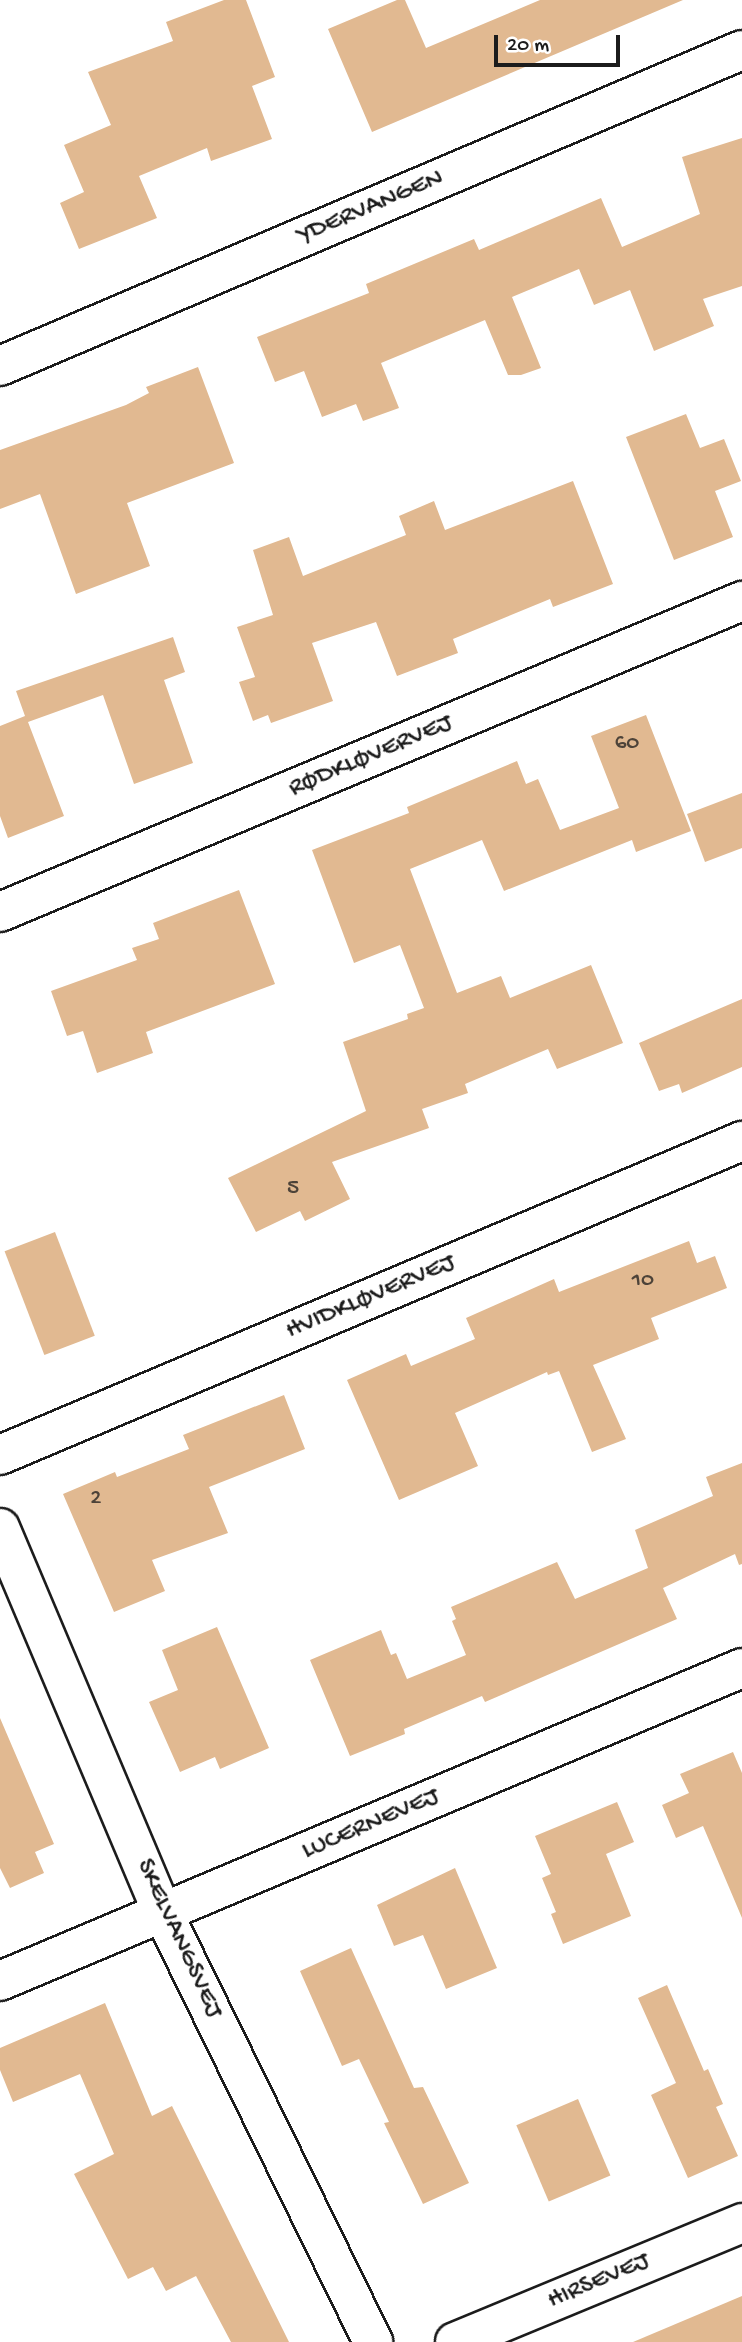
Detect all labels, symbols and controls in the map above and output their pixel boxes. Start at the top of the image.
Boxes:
scale bar [497,21,623,65]
text: 20 m [507,34,549,59]
street label: YDERVANGEN [293,163,449,253]
street label: RØDKLØVERVEJ [285,709,457,805]
house number: 60 [615,730,639,758]
house number: 5 [287,1175,299,1203]
street label: HVIDKLØVERVEJ [282,1248,460,1348]
house number: 10 [632,1267,654,1295]
house number: 2 [90,1485,102,1513]
street label: LUCERNEVEJ [298,1782,444,1868]
street label: SKELVANGSVEJ [128,1855,228,2023]
street label: HIRSEVEJ [543,2247,655,2317]

